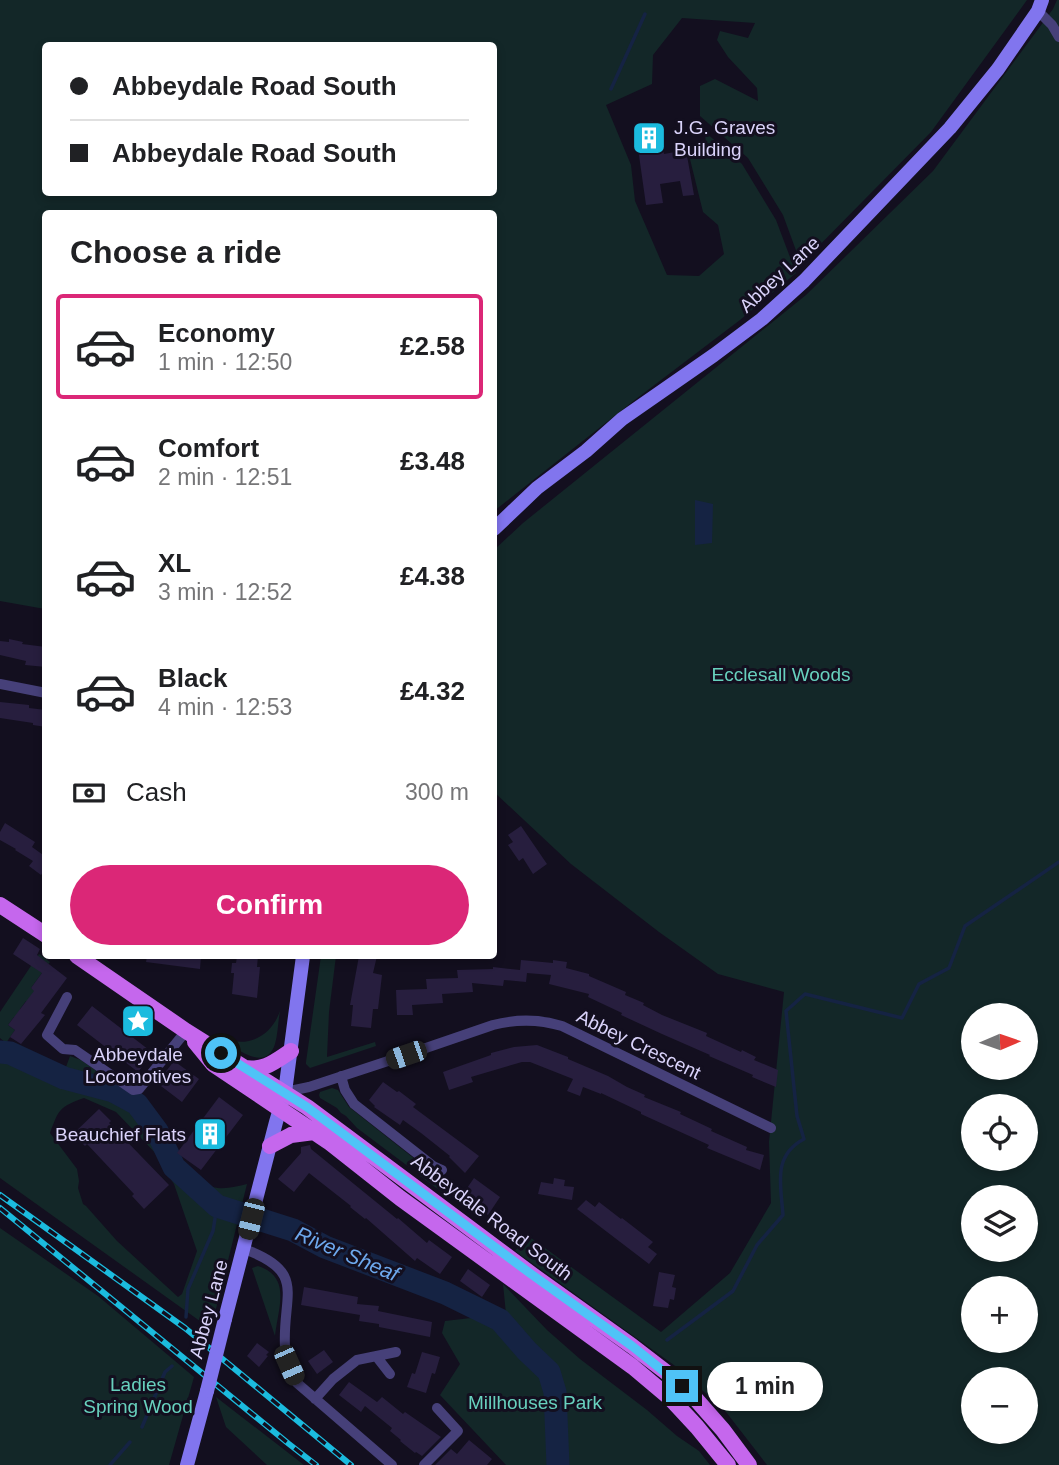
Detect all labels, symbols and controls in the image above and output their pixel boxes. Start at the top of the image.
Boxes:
text: Abbeydale Road South [112,71,397,101]
place label: J.G. Graves Building [674,117,775,160]
building icon: J.G. Graves Building [630,119,668,157]
text: Abbeydale Road South [112,138,397,168]
street label: Abbey Lane [735,232,824,317]
text: Choose a ride [70,234,282,270]
icon: car [74,315,137,378]
text: Economy [158,318,275,348]
text: £2.58 [400,331,465,361]
text: 1 min · 12:50 [158,349,292,375]
icon: car [74,430,137,493]
text: Comfort [158,433,259,463]
text: £3.48 [400,446,465,476]
text: 2 min · 12:51 [158,464,292,490]
icon: car [74,545,137,608]
text: XL [158,548,191,578]
text: £4.38 [400,561,465,591]
text: 3 min · 12:52 [158,579,292,605]
icon: car [74,660,137,723]
text: Black [158,663,227,693]
park label: Ecclesall Woods [711,664,851,685]
text: £4.32 [400,676,465,706]
text: 4 min · 12:53 [158,694,292,720]
icon: cash [70,774,108,812]
text: Cash [126,777,187,807]
text: 300 m [405,779,469,805]
button: Confirm [70,865,469,945]
place icon: Abbeydale Locomotives [119,1002,157,1040]
north arrow [961,1003,1038,1080]
map controls [961,1003,1038,1444]
street label: Abbey Crescent [573,1005,705,1084]
route start [205,1037,237,1069]
car [383,1038,430,1072]
place label: Abbeydale Locomotives [85,1044,191,1087]
button: locate [961,1094,1038,1171]
building icon: Beauchief Flats [191,1115,229,1153]
place label: Beauchief Flats [55,1124,186,1145]
street label: Abbeydale Road South [407,1150,576,1285]
button: layers [961,1185,1038,1262]
car [236,1196,267,1242]
water label: River Sheaf [292,1222,404,1286]
street label: Abbey Lane [185,1257,232,1361]
button: + [961,1276,1038,1353]
car [271,1342,308,1388]
callout: 1 min [706,1362,822,1410]
button: − [961,1367,1038,1444]
route end [666,1370,698,1402]
text: 1 min [735,1373,795,1399]
park label: Ladies Spring Wood [83,1374,193,1417]
park label: Millhouses Park [468,1392,603,1413]

